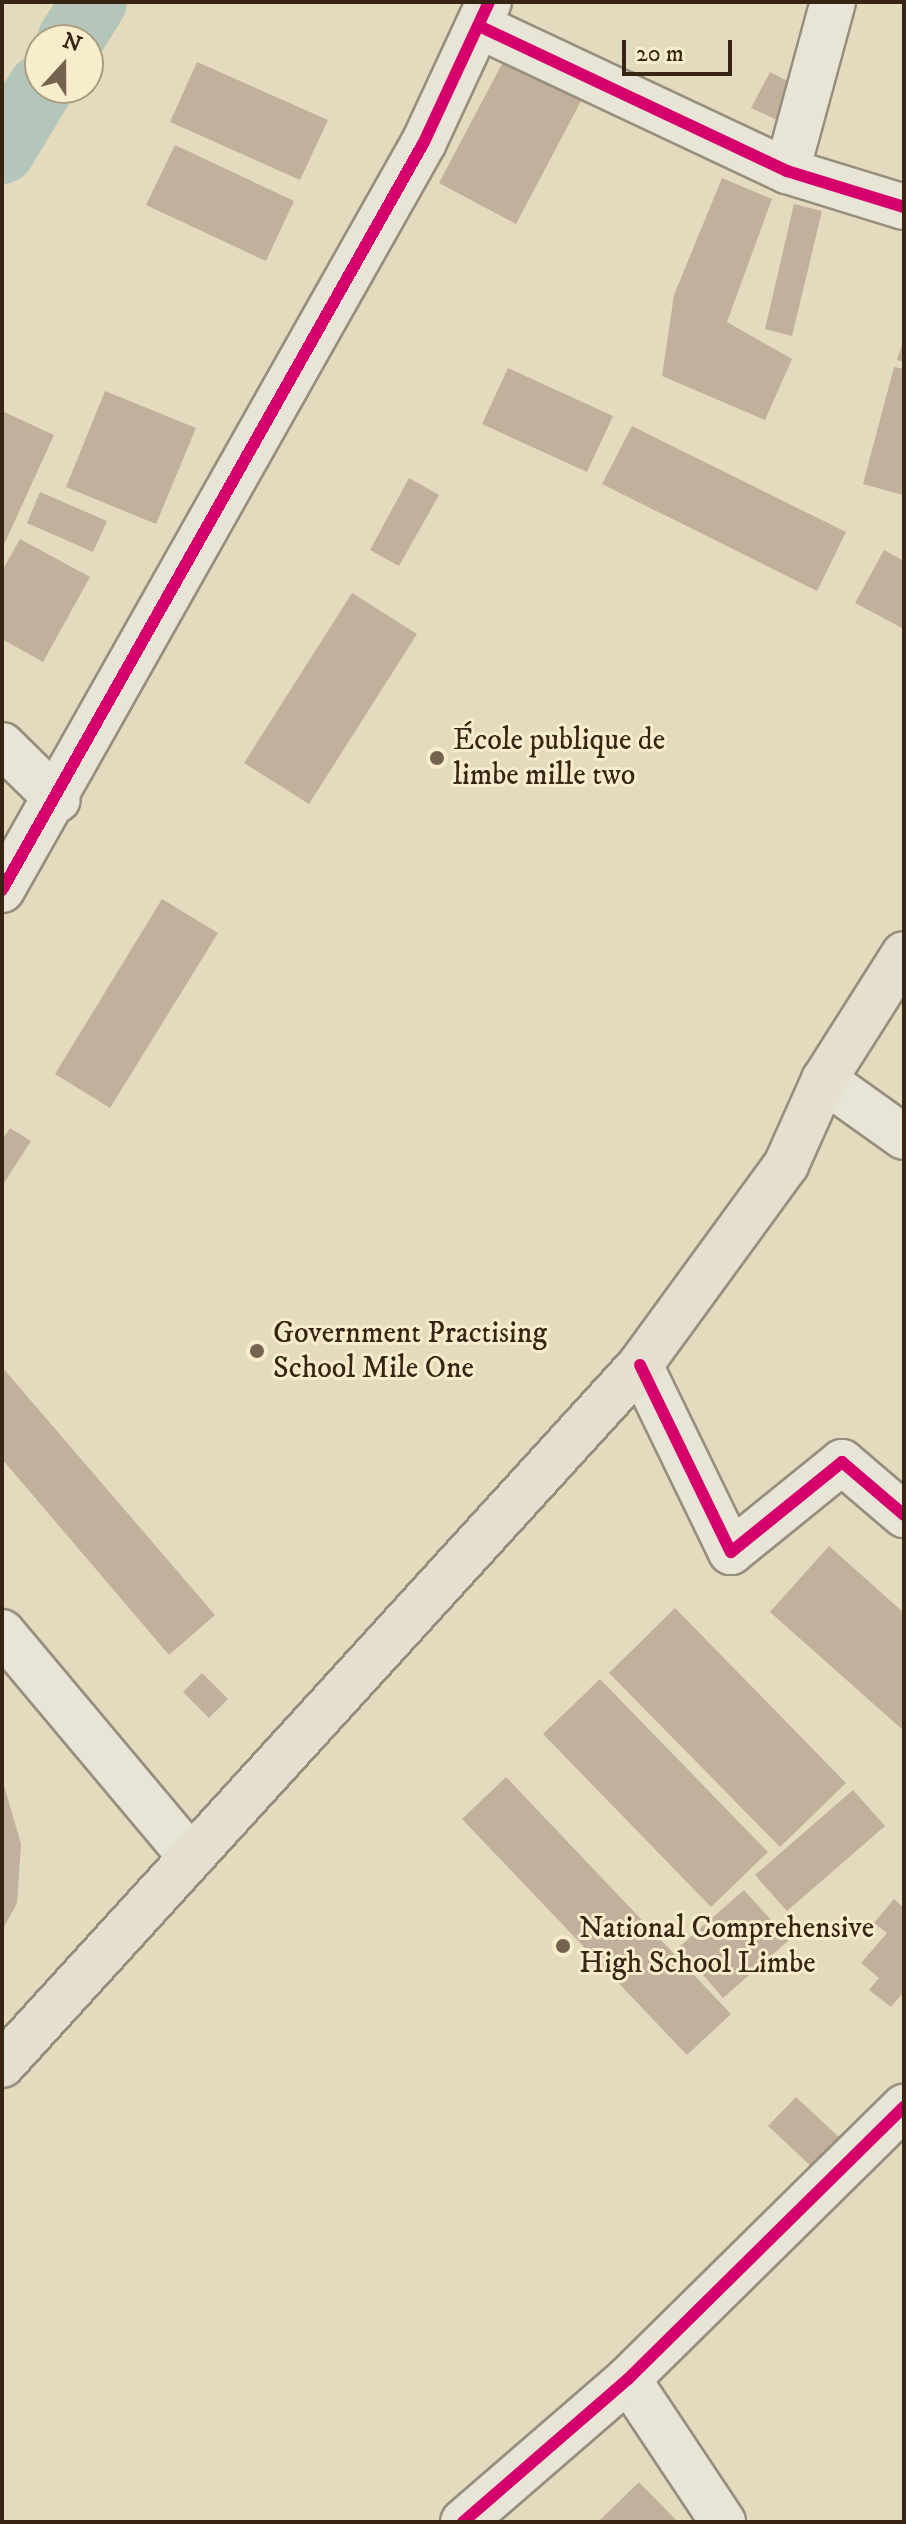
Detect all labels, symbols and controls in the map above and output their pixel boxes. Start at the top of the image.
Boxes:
north arrow [24,24,104,104]
scale bar [626,24,736,74]
text: N [59,27,85,59]
text: 20 m [636,39,684,69]
place label: École publique de limbe mille two [453,723,665,794]
marker: École publique de limbe mille two [428,749,446,767]
place label: Government Practising School Mile One [273,1316,547,1386]
marker: Government Practising School Mile One [248,1342,266,1360]
place label: National Comprehensive High School Limbe [579,1911,874,1982]
marker: National Comprehensive High School Limbe [554,1937,572,1955]

